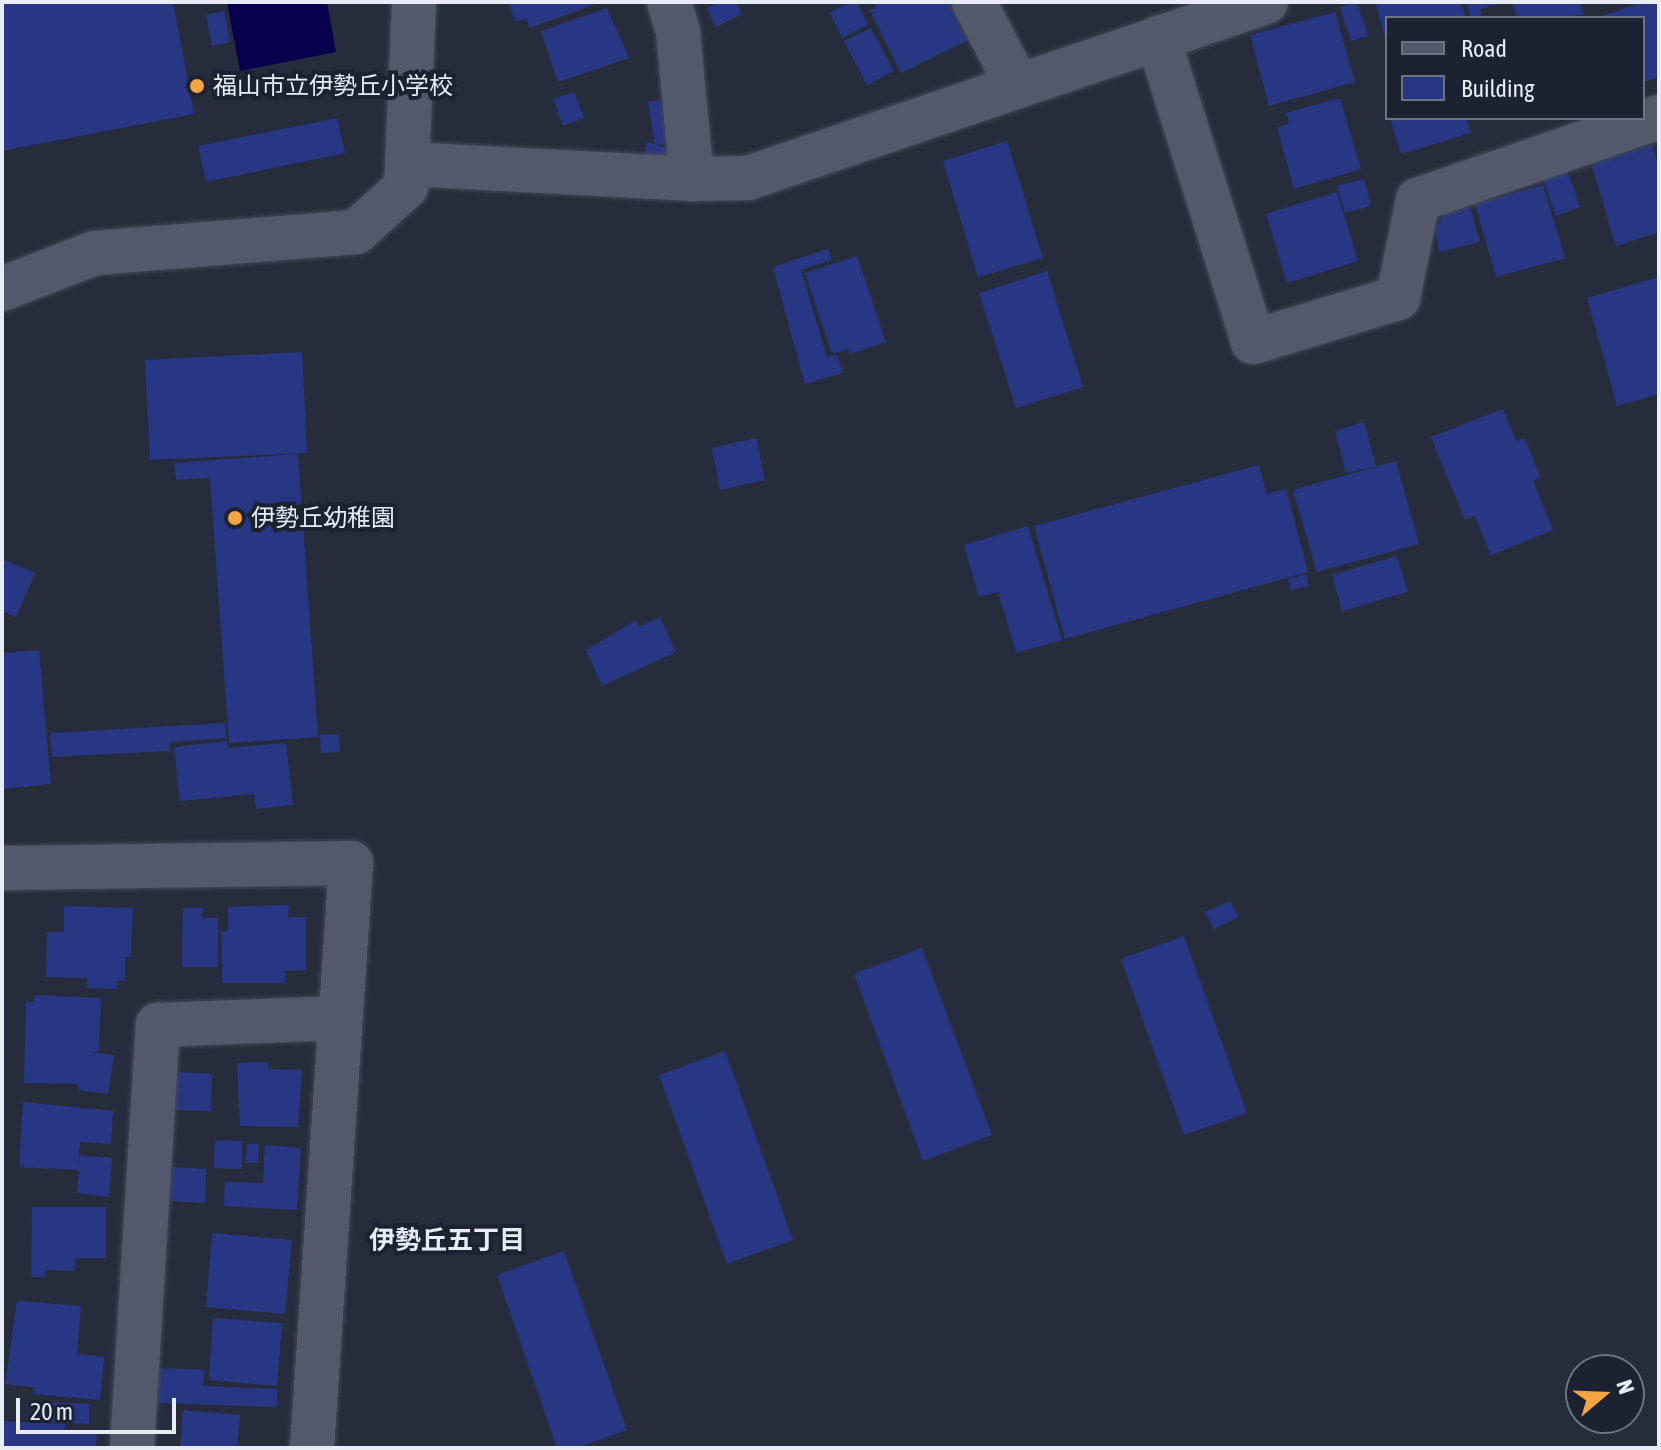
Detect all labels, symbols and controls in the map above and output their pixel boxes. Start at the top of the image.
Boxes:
legend [1385,16,1645,120]
text: Road [1461,35,1507,62]
place label: 福山市立伊勢丘小学校 [213,72,453,100]
text: Building [1461,75,1534,102]
marker: 福山市立伊勢丘小学校 [188,77,206,95]
place label: 伊勢丘幼稚園 [251,504,395,532]
marker: 伊勢丘幼稚園 [226,509,244,527]
district label: 伊勢丘五丁目 [369,1225,525,1257]
north arrow [1565,1354,1645,1434]
text: N [1611,1376,1640,1397]
scale bar [20,1382,180,1432]
text: 20 m [30,1398,73,1425]

